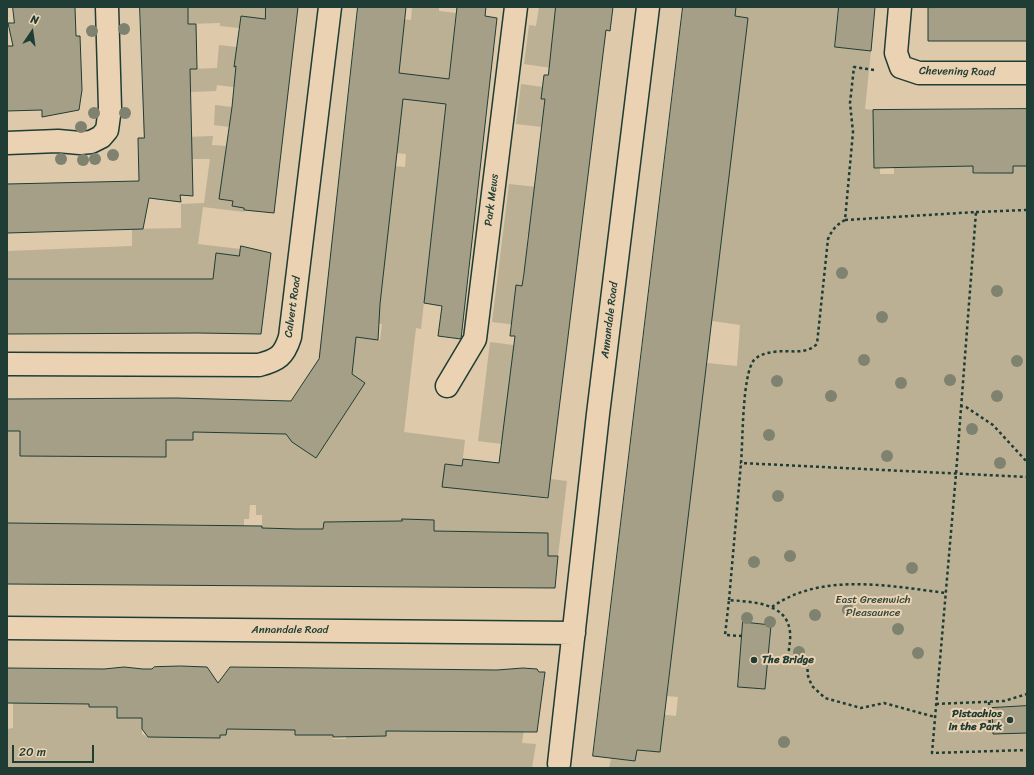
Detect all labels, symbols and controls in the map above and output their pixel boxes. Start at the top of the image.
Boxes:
text: N [29,10,41,30]
north arrow [12,12,52,52]
street label: Chevening Road [919,65,995,79]
street label: Park Mews [482,173,502,227]
street label: Calvert Road [282,275,304,339]
street label: Annandale Road [599,281,621,359]
park label: East Greenwich Pleasaunce [836,593,910,619]
street label: Annandale Road [252,623,328,637]
place label: The Bridge [762,653,814,667]
marker: The Bridge [749,655,759,665]
place label: Pistachios in the Park [949,707,1002,733]
marker: Pistachios in the Park [1005,715,1015,725]
scale bar [14,737,96,763]
text: 20 m [19,741,46,763]

